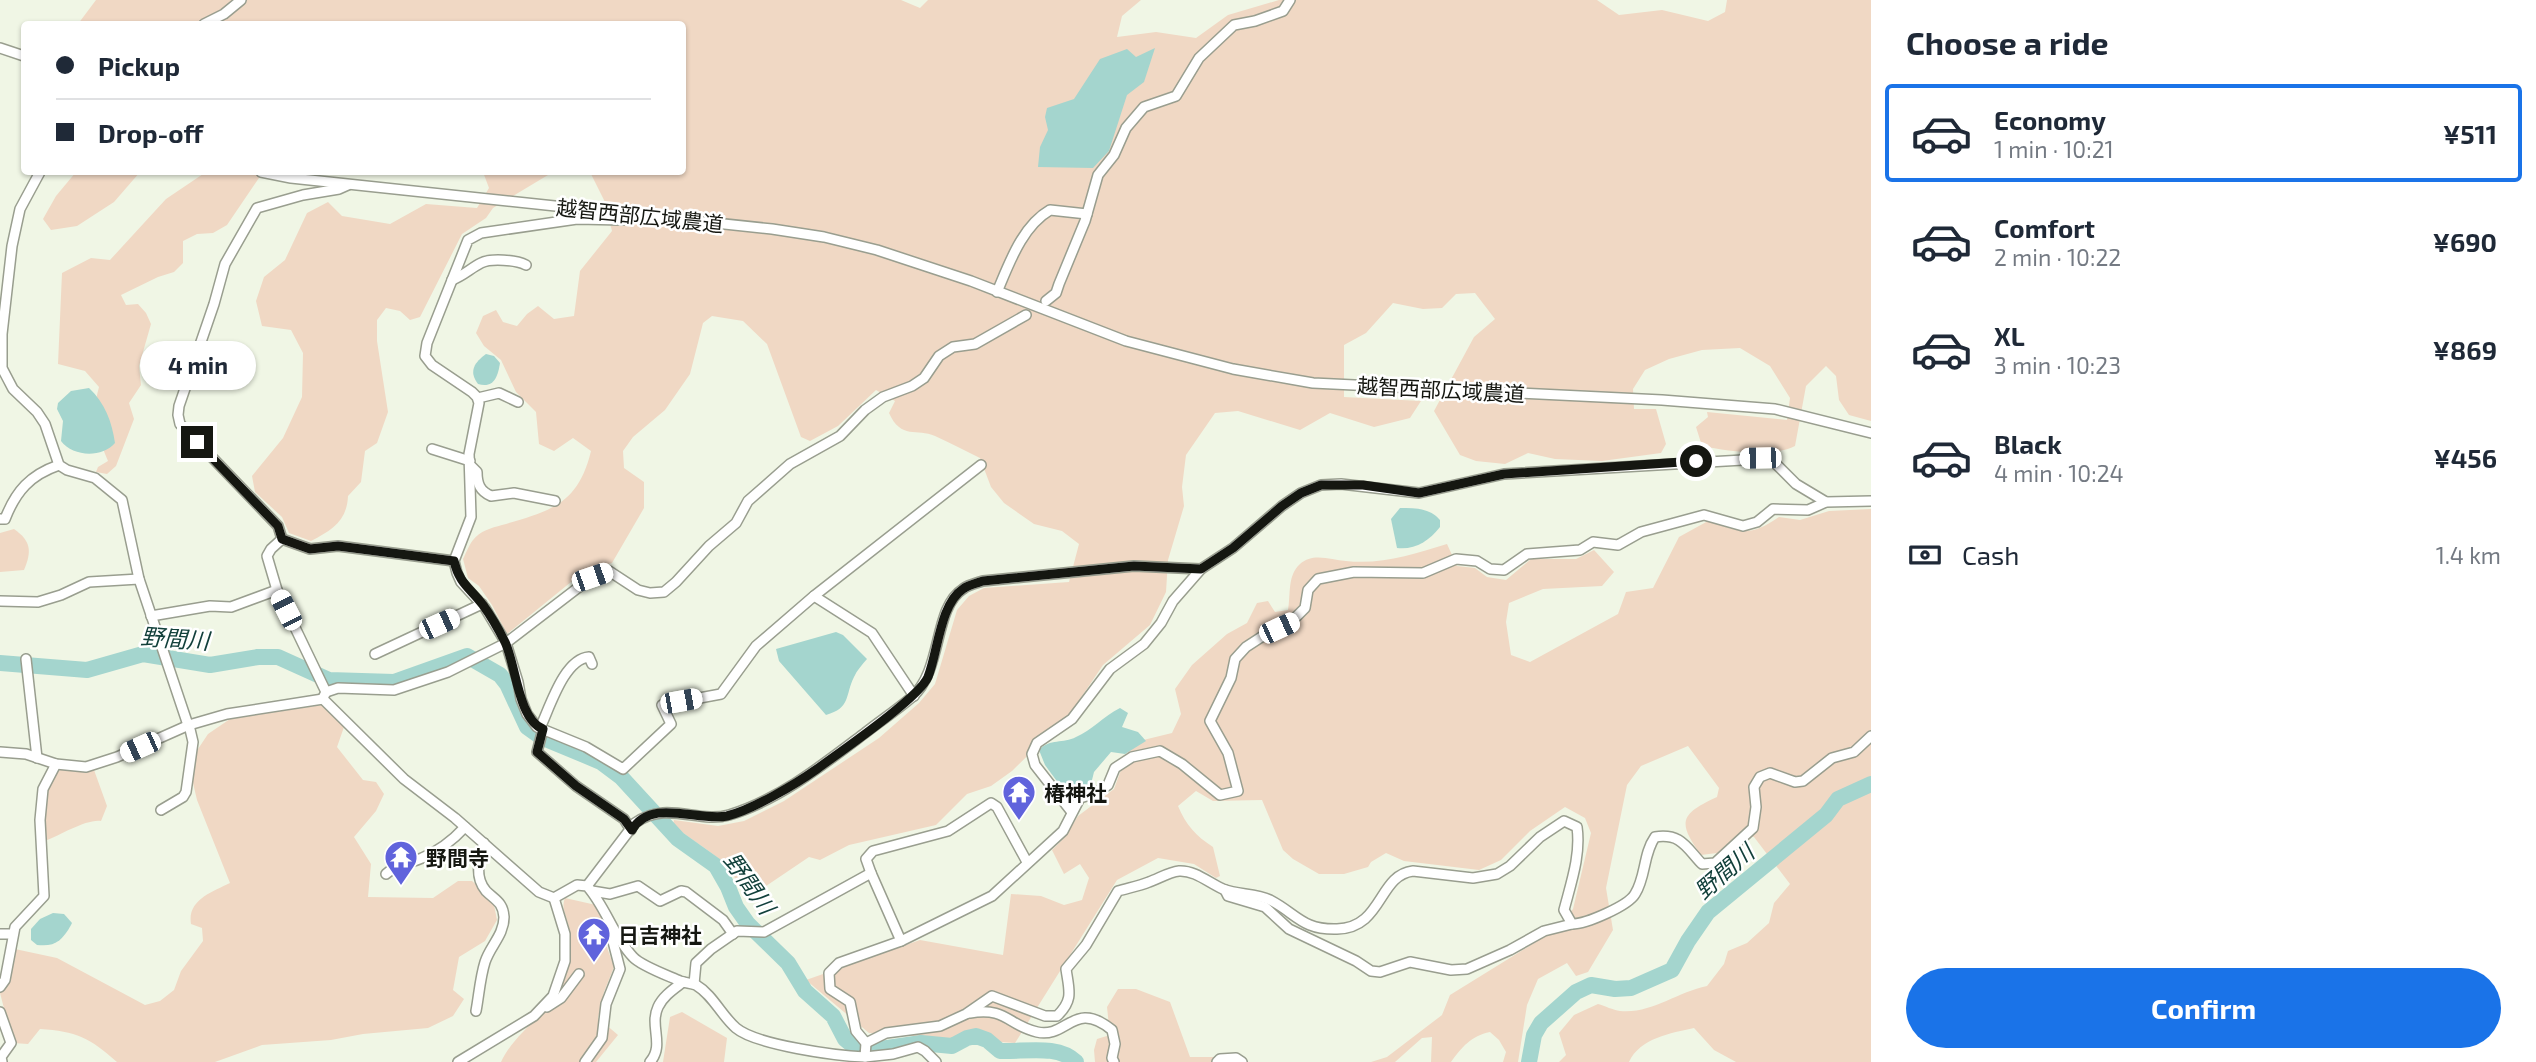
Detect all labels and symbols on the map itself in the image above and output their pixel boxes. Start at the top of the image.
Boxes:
street label: 越智西部広域農道 [555,194,725,236]
callout: 4 min [139,340,255,390]
street label: 越智西部広域農道 [1356,372,1526,406]
route end [181,426,213,458]
route start [1680,445,1712,477]
car [1739,447,1782,469]
car [569,560,616,594]
car [268,587,305,633]
car [416,606,463,642]
car [1256,610,1303,646]
water label: 野間川 [140,622,213,655]
car [659,687,704,715]
car [117,729,164,765]
temple icon: 椿神社 [1000,773,1038,822]
place label: 椿神社 [1044,780,1107,805]
water label: 野間川 [1689,836,1761,904]
temple icon: 野間寺 [382,838,420,887]
place label: 野間寺 [426,845,489,870]
water label: 野間川 [719,847,783,922]
temple icon: 日吉神社 [575,915,613,964]
place label: 日吉神社 [618,922,702,947]

